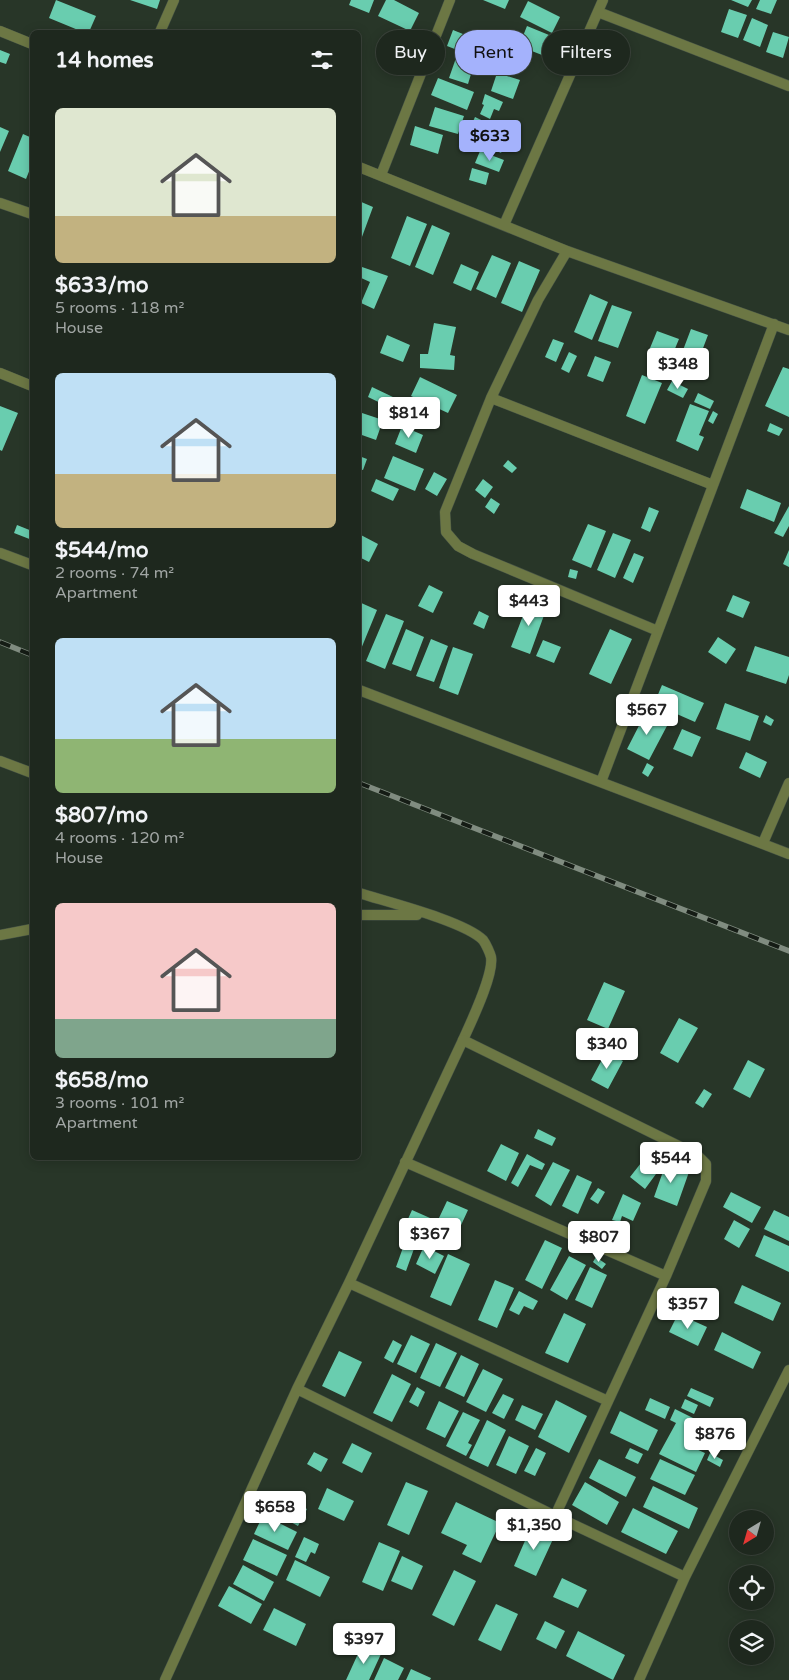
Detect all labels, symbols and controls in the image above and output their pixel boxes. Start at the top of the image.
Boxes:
chip: Buy [376,30,445,75]
chip: Rent [455,30,532,75]
chip: Filters [542,30,630,75]
icon: filters [308,46,336,74]
text: 14 homes [55,48,154,73]
pin: $633 [460,120,520,162]
text: $633 [470,126,510,146]
icon: home [151,140,241,230]
text: $633/mo [55,273,149,298]
text: 5 rooms · 118 m² [55,298,184,318]
text: House [55,318,103,338]
pin: $348 [648,348,708,390]
text: $348 [658,354,698,374]
pin: $814 [379,396,439,439]
text: $814 [389,403,429,423]
icon: home [151,405,241,495]
text: $544/mo [55,538,149,563]
text: 2 rooms · 74 m² [55,563,174,583]
text: Apartment [55,583,138,603]
pin: $443 [499,584,559,627]
text: $443 [509,591,549,611]
icon: home [151,670,241,760]
pin: $567 [617,694,677,736]
text: $567 [627,700,667,720]
text: $807/mo [55,803,148,828]
text: 4 rooms · 120 m² [55,828,184,848]
text: House [55,848,103,868]
icon: home [151,935,241,1025]
pin: $340 [577,1028,637,1070]
text: $340 [587,1034,627,1054]
text: $658/mo [55,1068,149,1093]
text: 3 rooms · 101 m² [55,1093,184,1113]
text: Apartment [55,1113,138,1133]
pin: $544 [641,1142,701,1184]
text: $544 [651,1148,691,1168]
pin: $367 [400,1218,460,1260]
pin: $807 [569,1220,629,1263]
text: $367 [410,1224,450,1244]
text: $807 [579,1227,619,1247]
pin: $357 [658,1288,718,1330]
text: $357 [668,1294,708,1314]
pin: $876 [685,1418,745,1460]
text: $876 [695,1424,735,1444]
pin: $658 [245,1490,305,1533]
text: $658 [255,1497,295,1517]
pin: $1,350 [493,1508,575,1551]
north arrow [729,1510,774,1555]
map controls [729,1510,774,1665]
text: $1,350 [507,1515,561,1535]
button: locate [729,1565,774,1610]
button: layers [729,1620,774,1665]
pin: $397 [334,1622,394,1665]
text: $397 [344,1629,384,1649]

